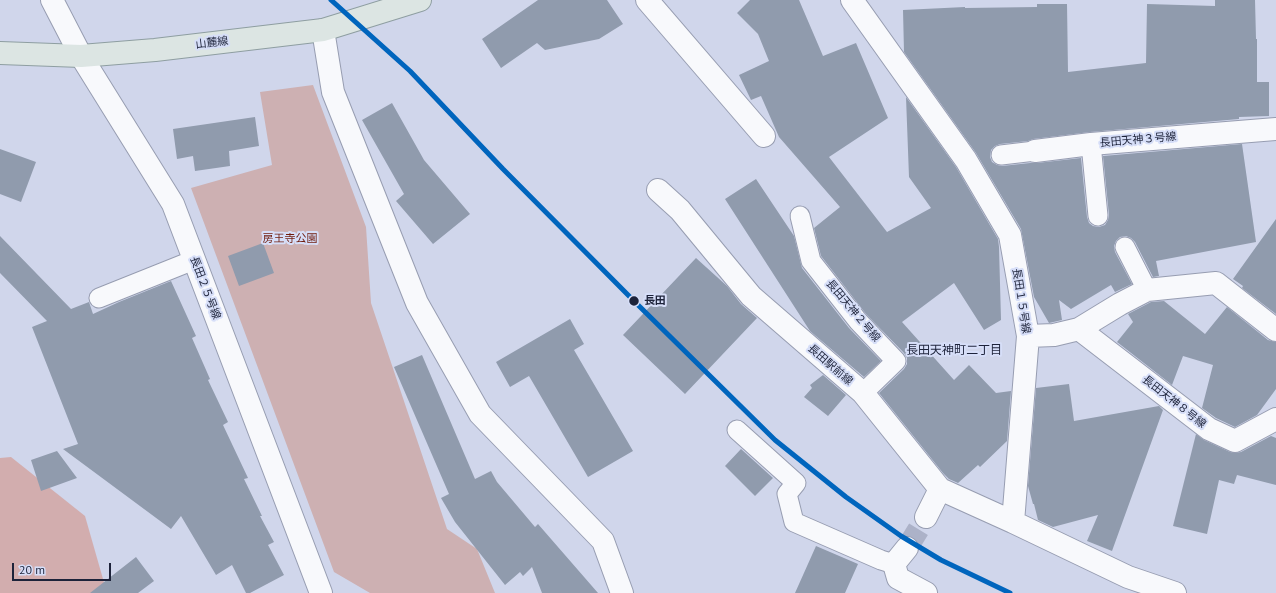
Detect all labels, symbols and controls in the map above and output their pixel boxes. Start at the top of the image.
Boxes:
street label: 山麓線 [195,34,229,52]
street label: 長田天神３号線 [1099,130,1177,150]
park label: 房王寺公園 [263,232,317,246]
street label: 長田２５号線 [187,255,223,321]
street label: 長田１５号線 [1009,267,1033,335]
street label: 長田天神２号線 [823,277,883,345]
marker: 長田 [627,294,641,308]
place label: 長田 [644,294,666,308]
street label: 長田駅前線 [805,342,855,388]
district label: 長田天神町二丁目 [906,344,1002,358]
street label: 長田天神８号線 [1140,373,1208,431]
scale bar [14,555,113,581]
text: 20 m [19,562,45,577]

